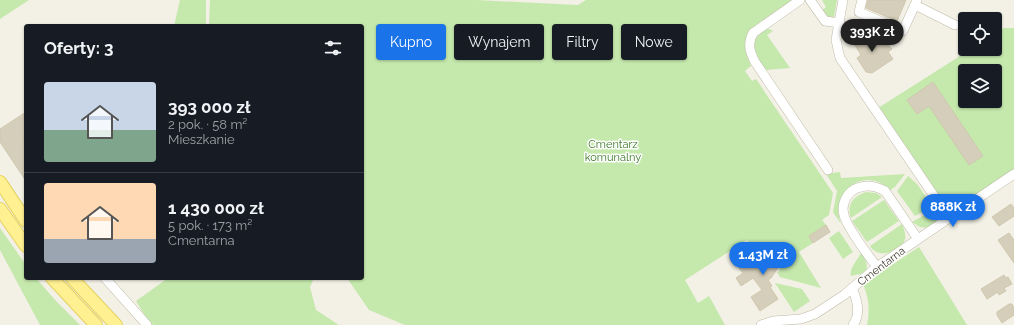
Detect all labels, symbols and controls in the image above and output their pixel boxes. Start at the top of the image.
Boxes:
map controls [958,12,1002,108]
button: locate [958,12,1002,56]
pin: 393K zł [835,19,909,53]
chip: Kupno [376,24,446,60]
chip: Wynajem [454,24,544,60]
chip: Filtry [552,24,613,60]
chip: Nowe [621,24,687,60]
text: 393K zł [850,24,894,39]
icon: filters [322,37,344,59]
text: Oferty: 3 [44,38,113,58]
button: layers [958,64,1002,108]
text: 393 000 zł [168,97,251,117]
icon: home [76,98,124,146]
text: 2 pok. · 58 m² [168,117,247,132]
text: Mieszkanie [168,132,235,147]
park label: Cmentarz komunalny [585,138,641,164]
pin: 888K zł [916,194,990,228]
text: 1 430 000 zł [168,198,264,218]
icon: home [76,199,124,247]
text: 888K zł [930,199,976,214]
text: 5 pok. · 173 m² [168,218,252,233]
text: Cmentarna [168,233,235,248]
pin: 1.43M zł [722,242,804,276]
street label: Cmentarna [855,244,908,289]
text: 1.43M zł [738,247,788,262]

